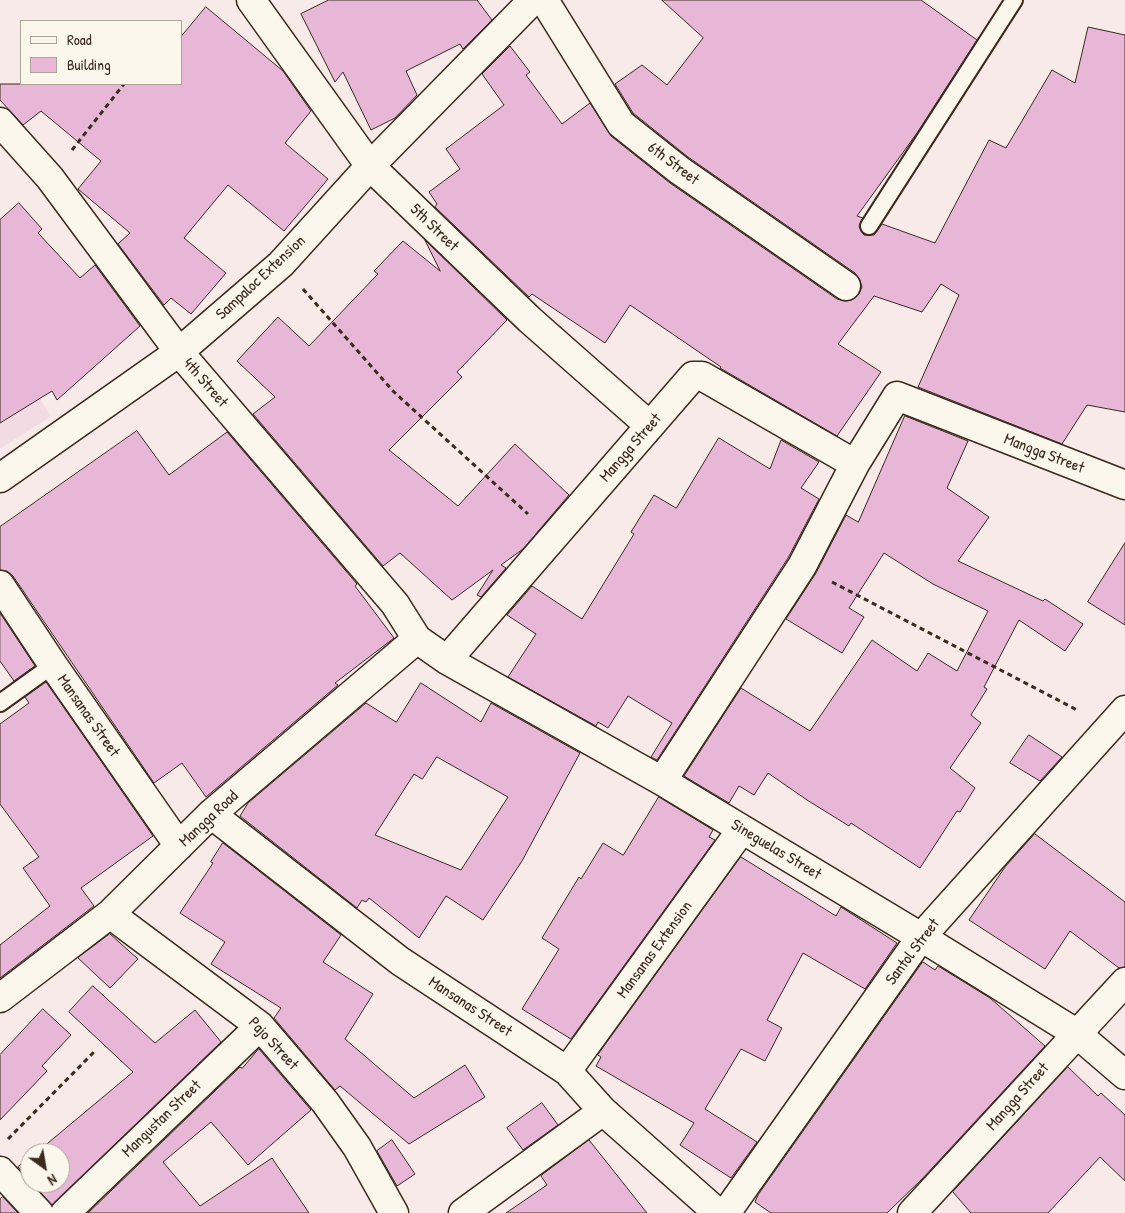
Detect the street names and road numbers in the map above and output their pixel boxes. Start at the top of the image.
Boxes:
street label: 6th Street [643,138,703,190]
street label: 5th Street [406,200,462,256]
street label: Sampaloc Extension [212,232,310,324]
street label: 4th Street [178,354,232,412]
street label: Mangga Street [596,410,666,486]
street label: Mangga Street [1001,430,1087,478]
street label: Mansanas Street [53,671,123,761]
street label: Mangga Road [176,787,242,851]
street label: Sineguelas Street [727,815,825,885]
street label: Mansanas Extension [613,898,697,1002]
street label: Santol Street [882,915,944,989]
street label: Mansanas Street [424,973,516,1041]
street label: Pajo Street [244,1014,302,1074]
street label: Mangga Street [983,1059,1053,1135]
street label: Mangustan Street [118,1076,206,1162]

